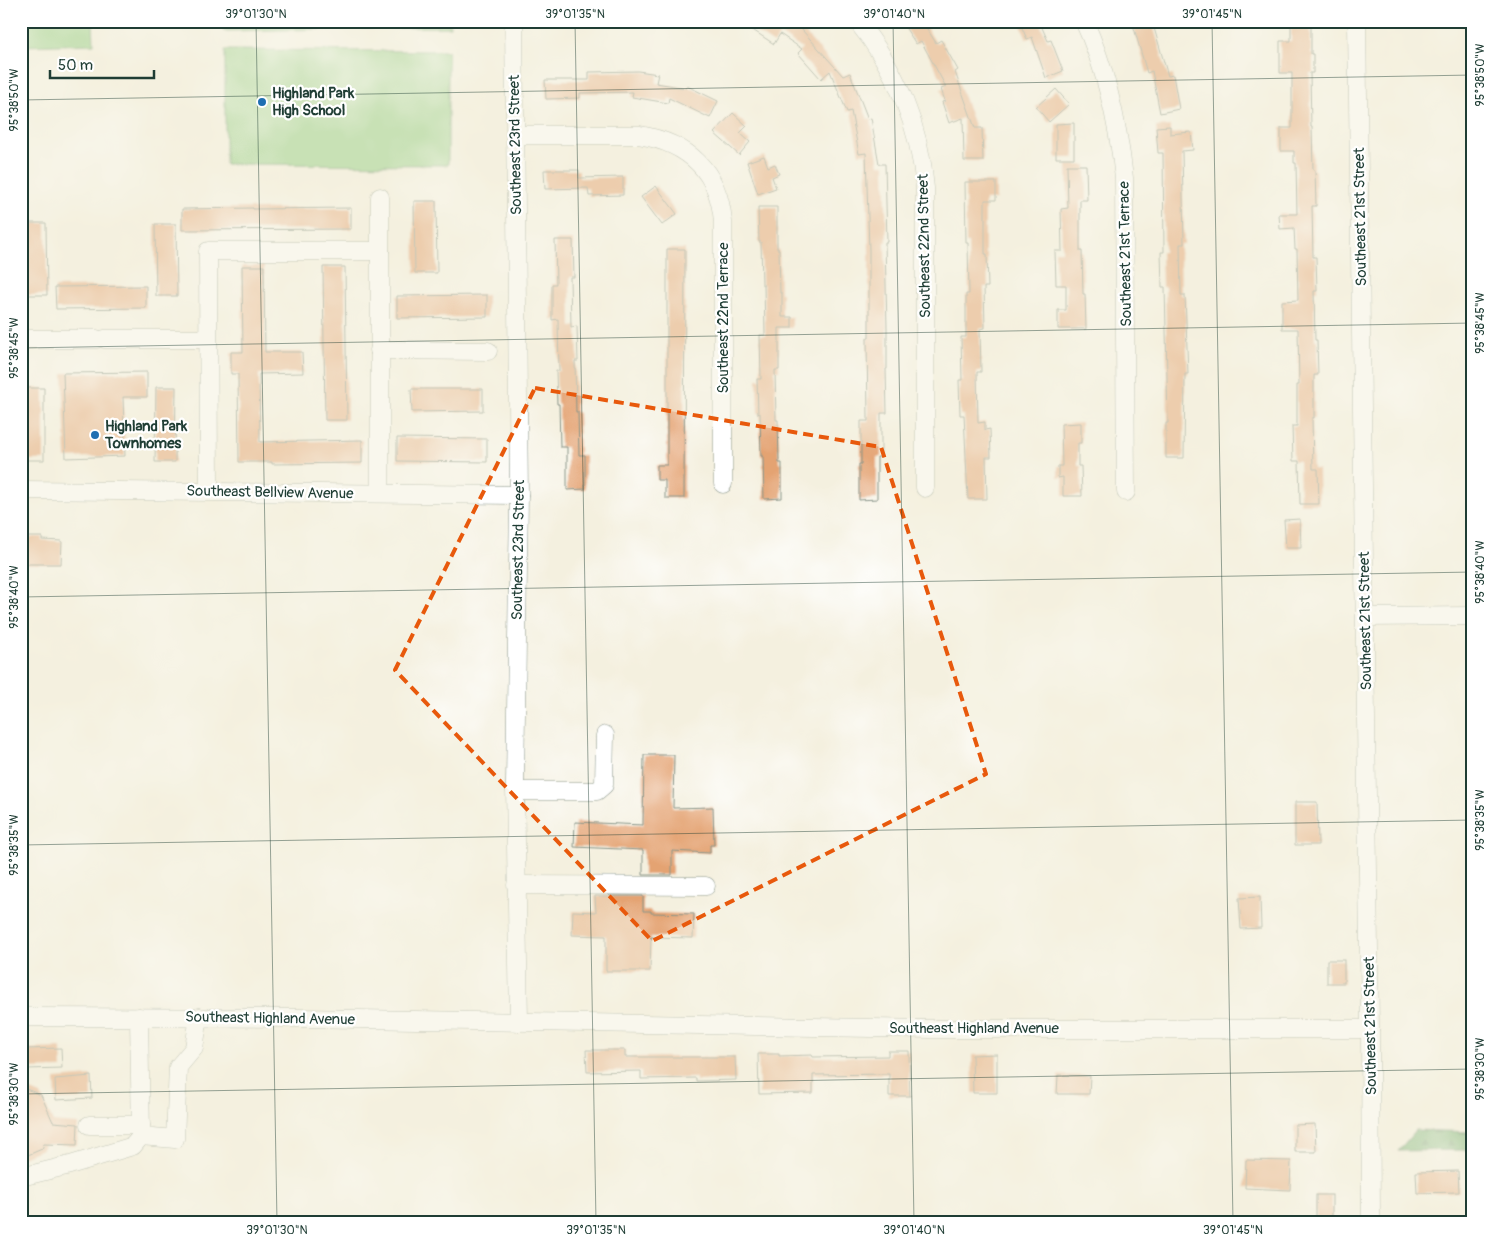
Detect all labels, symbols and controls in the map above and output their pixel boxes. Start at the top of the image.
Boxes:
text: 39°01'30"N [225,7,287,22]
text: 39°01'35"N [545,7,605,22]
text: 39°01'40"N [863,7,925,22]
text: 39°01'45"N [1182,7,1242,22]
text: 95°38'50"W [1473,44,1488,106]
scale bar [50,48,154,80]
text: 50 m [58,56,93,75]
text: 95°38'50"W [7,69,22,131]
street label: Southeast 23rd Street [505,74,526,215]
place label: Highland Park High School [272,84,355,120]
marker: Highland Park High School [256,96,268,108]
street label: Southeast 21st Street [1350,147,1371,287]
street label: Southeast 22nd Street [914,173,935,318]
street label: Southeast 21st Terrace [1115,180,1136,327]
street label: Southeast 22nd Terrace [714,242,733,394]
text: 95°38'45"W [1473,292,1488,354]
text: 95°38'45"W [7,317,22,379]
place label: Highland Park Townhomes [104,417,188,453]
marker: Highland Park Townhomes [89,429,101,441]
street label: Southeast 23rd Street [508,479,529,620]
street label: Southeast Bellview Avenue [186,482,354,503]
text: 95°38'40"W [1473,540,1488,604]
street label: Southeast 21st Street [1355,551,1376,691]
text: 95°38'40"W [7,565,22,629]
text: 95°38'35"W [1473,789,1488,851]
text: 95°38'35"W [7,814,22,876]
street label: Southeast 21st Street [1360,956,1381,1096]
street label: Southeast Highland Avenue [185,1008,356,1029]
street label: Southeast Highland Avenue [889,1019,1060,1038]
text: 95°38'30"W [1473,1037,1488,1101]
text: 95°38'30"W [7,1062,22,1126]
text: 39°01'30"N [246,1223,308,1238]
text: 39°01'35"N [566,1223,626,1238]
text: 39°01'40"N [883,1223,945,1238]
text: 39°01'45"N [1203,1223,1263,1238]

